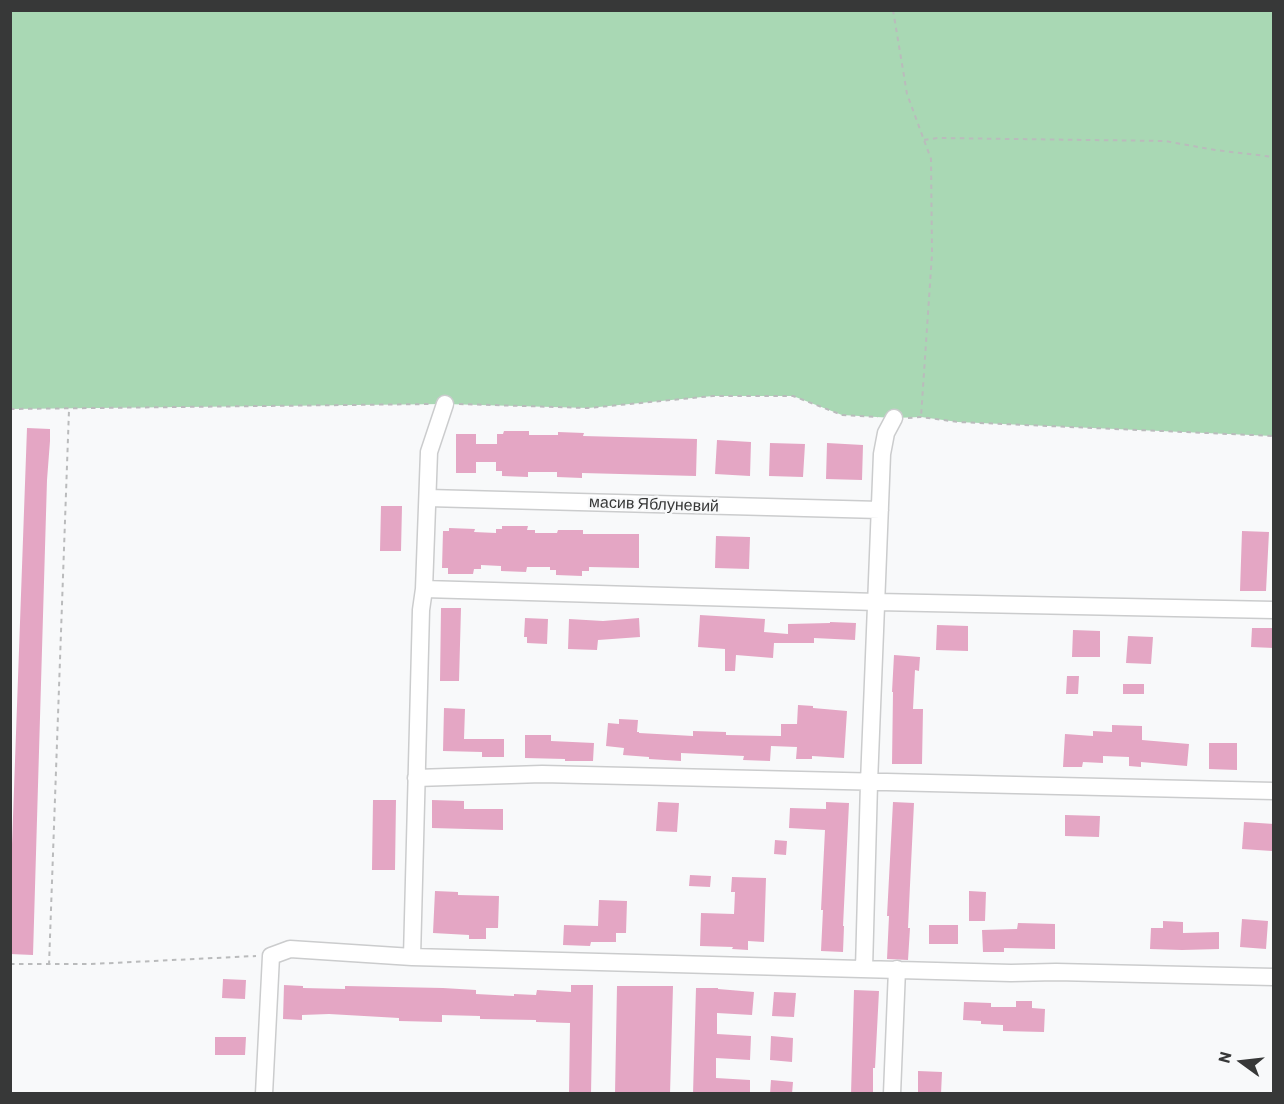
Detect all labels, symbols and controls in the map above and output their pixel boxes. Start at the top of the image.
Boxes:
street label: масив Яблуневий [589,492,719,516]
north arrow [1212,1032,1272,1092]
text: N [1214,1050,1235,1065]

